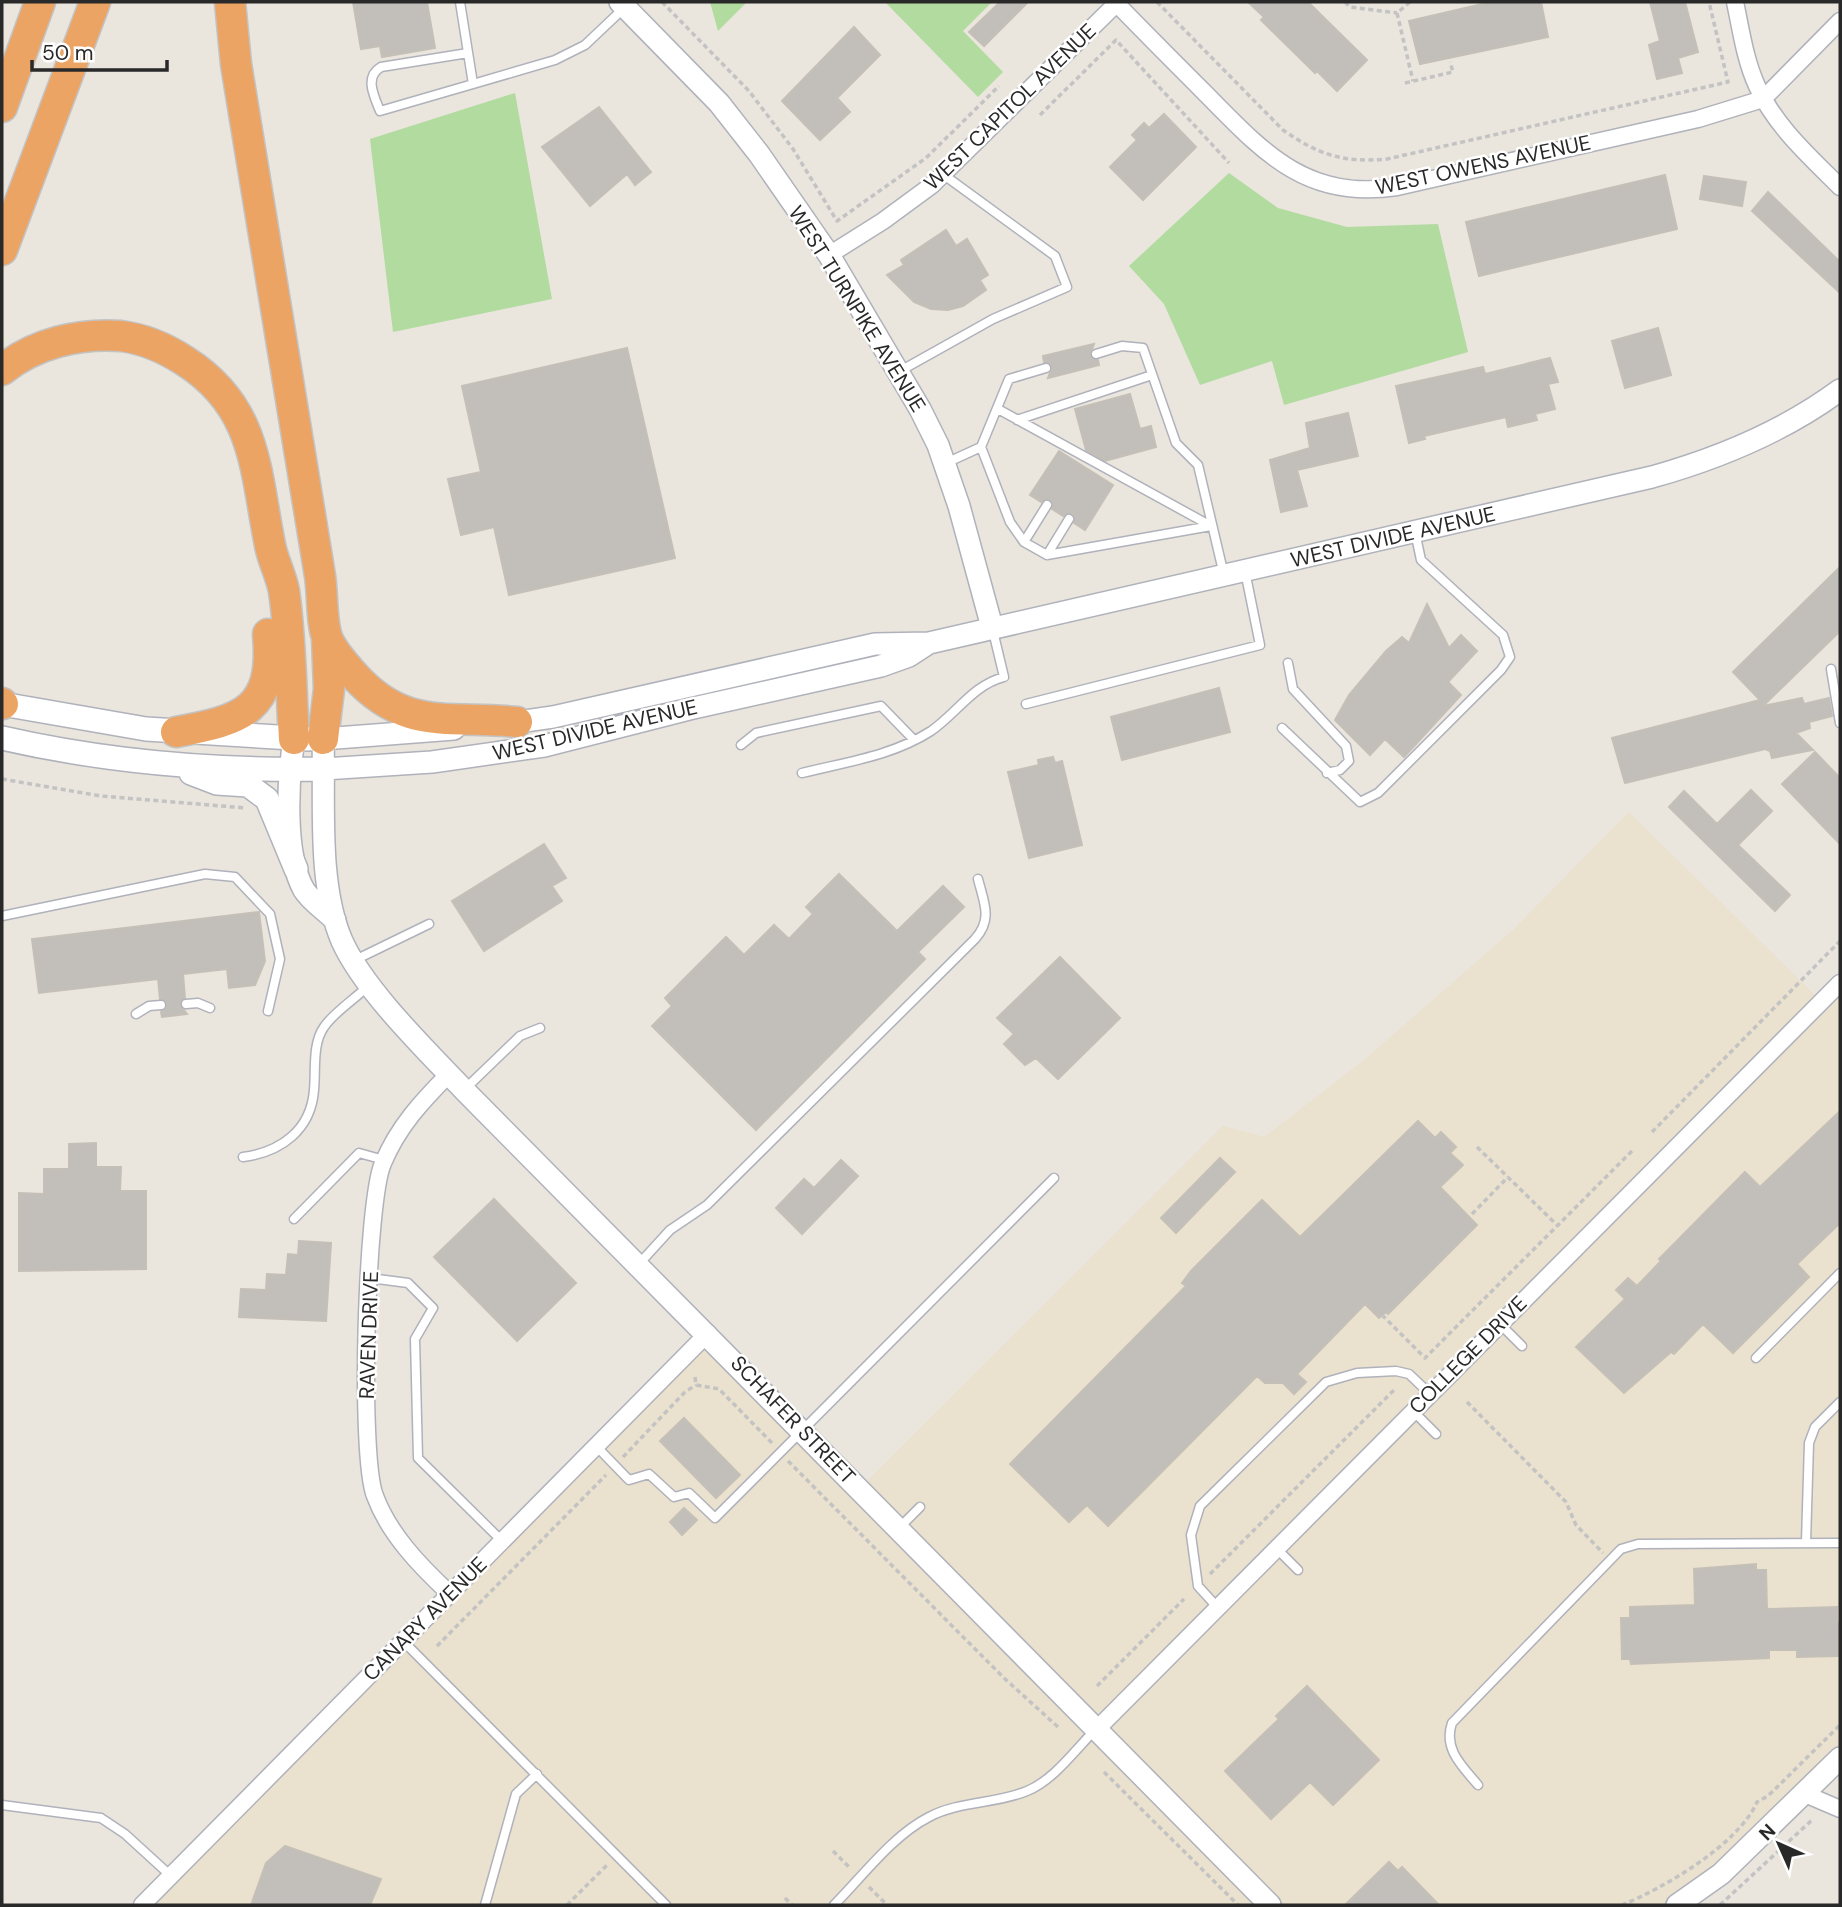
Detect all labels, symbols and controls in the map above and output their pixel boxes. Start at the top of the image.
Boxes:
street label: WEST CAPITOL AVENUE [918,17,1102,197]
scale bar [32,28,166,72]
text: 50 m [42,39,93,67]
street label: WEST OWENS AVENUE [1373,128,1593,202]
street label: WEST TURNPIKE AVENUE [782,200,932,418]
street label: WEST DIVIDE AVENUE [1288,500,1498,574]
street label: WEST DIVIDE AVENUE [490,693,700,767]
street label: RAVEN DRIVE [353,1270,385,1400]
street label: COLLEGE DRIVE [1403,1290,1533,1420]
street label: SCHAFER STREET [724,1350,862,1490]
street label: CANARY AVENUE [357,1551,493,1687]
north arrow [1744,1809,1814,1879]
text: N [1754,1819,1781,1846]

